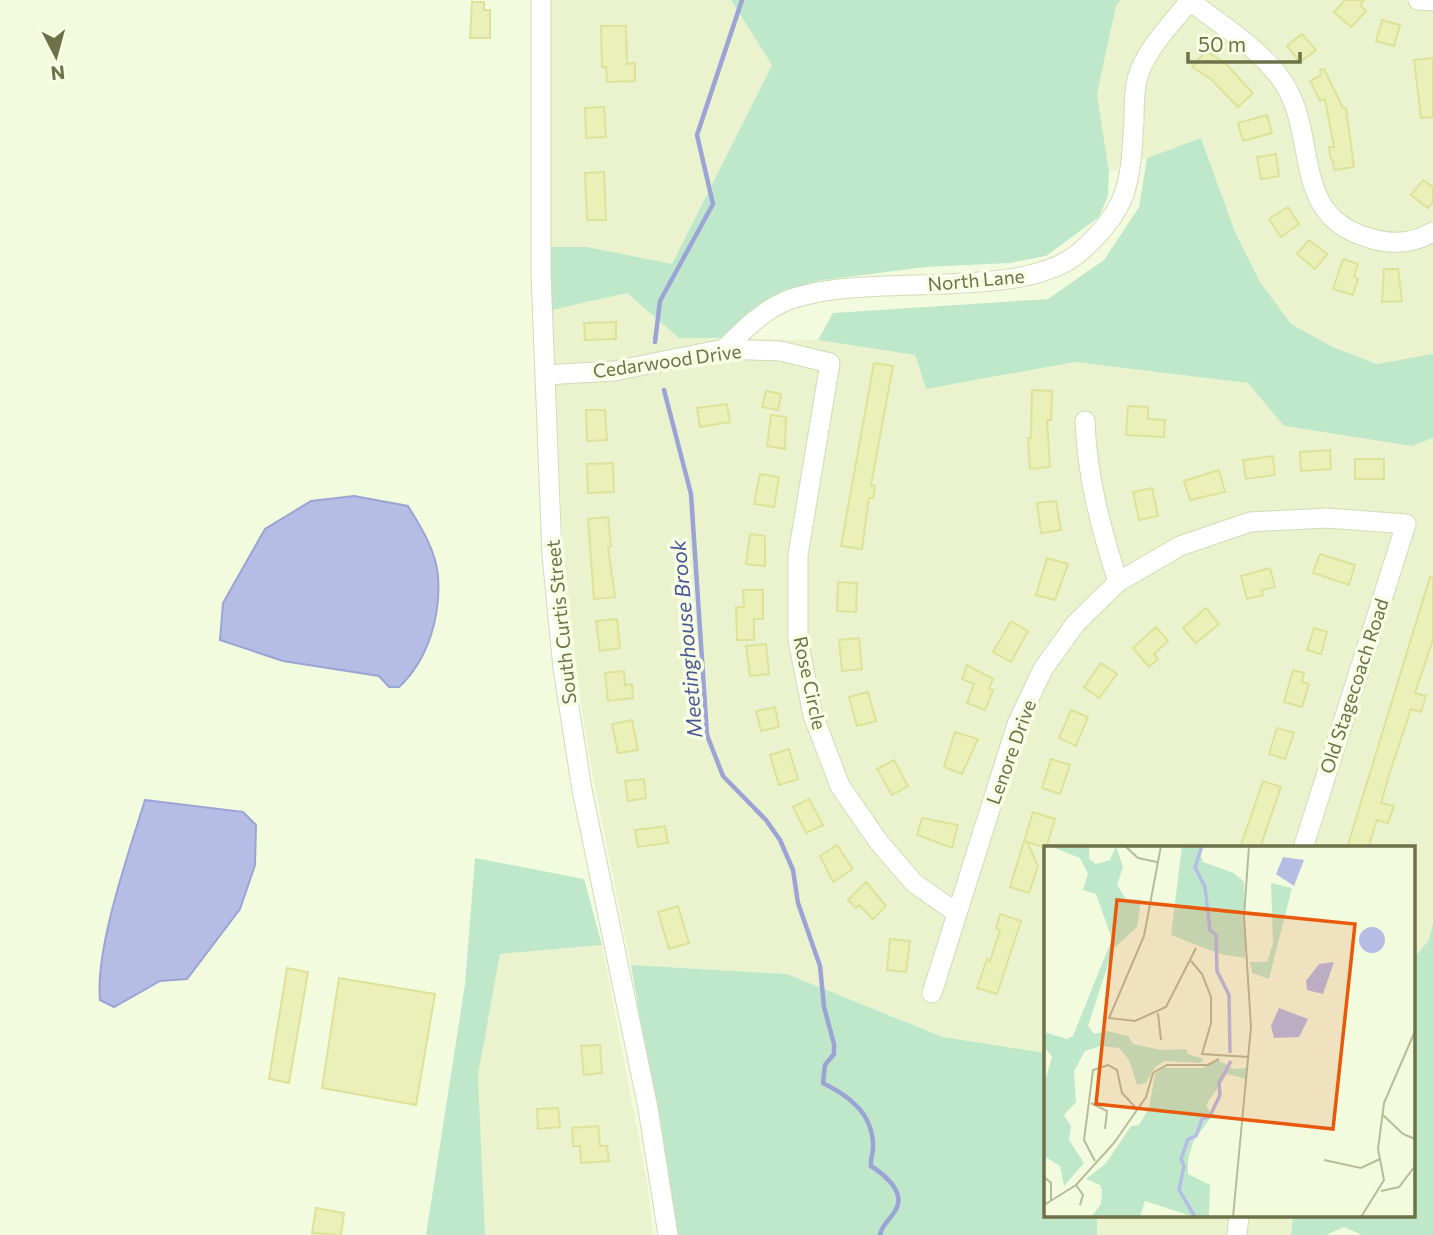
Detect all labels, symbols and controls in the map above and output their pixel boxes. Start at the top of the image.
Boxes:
north arrow [21,21,91,91]
scale bar [1188,21,1300,65]
text: 50 m [1198,31,1246,56]
text: N [50,61,66,86]
street label: North Lane [926,264,1025,295]
street label: Cedarwood Drive [591,339,743,382]
street label: South Curtis Street [540,538,581,705]
water label: Meetinghouse Brook [664,539,707,739]
street label: Old Stagecoach Road [1314,595,1393,776]
street label: Rose Circle [789,634,832,732]
street label: Lenore Drive [981,696,1040,807]
inset map [1044,846,1416,1218]

